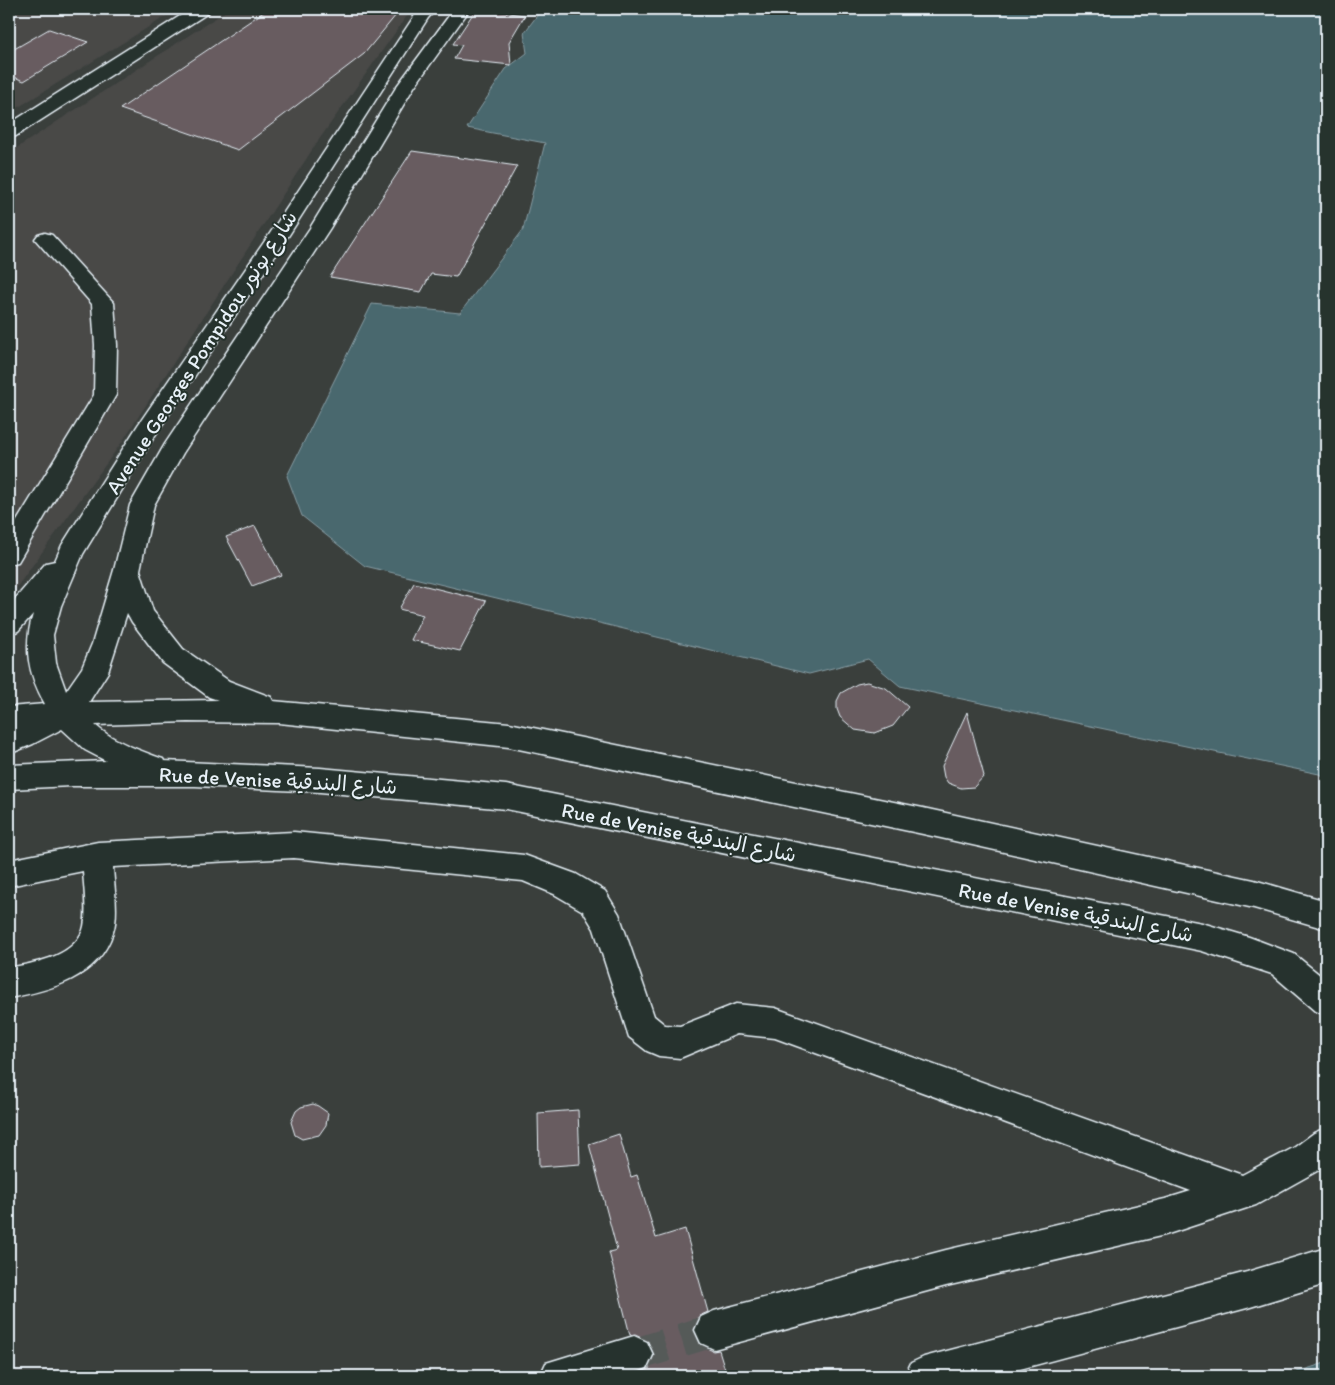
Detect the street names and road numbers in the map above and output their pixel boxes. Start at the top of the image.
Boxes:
street label: Avenue Georges Pompidou شارع بونور [100,206,305,500]
street label: Rue de Venise شارع البندقية [158,761,398,802]
street label: Rue de Venise شارع البندقية [559,797,798,870]
street label: Rue de Venise شارع البندقية [956,877,1195,950]

